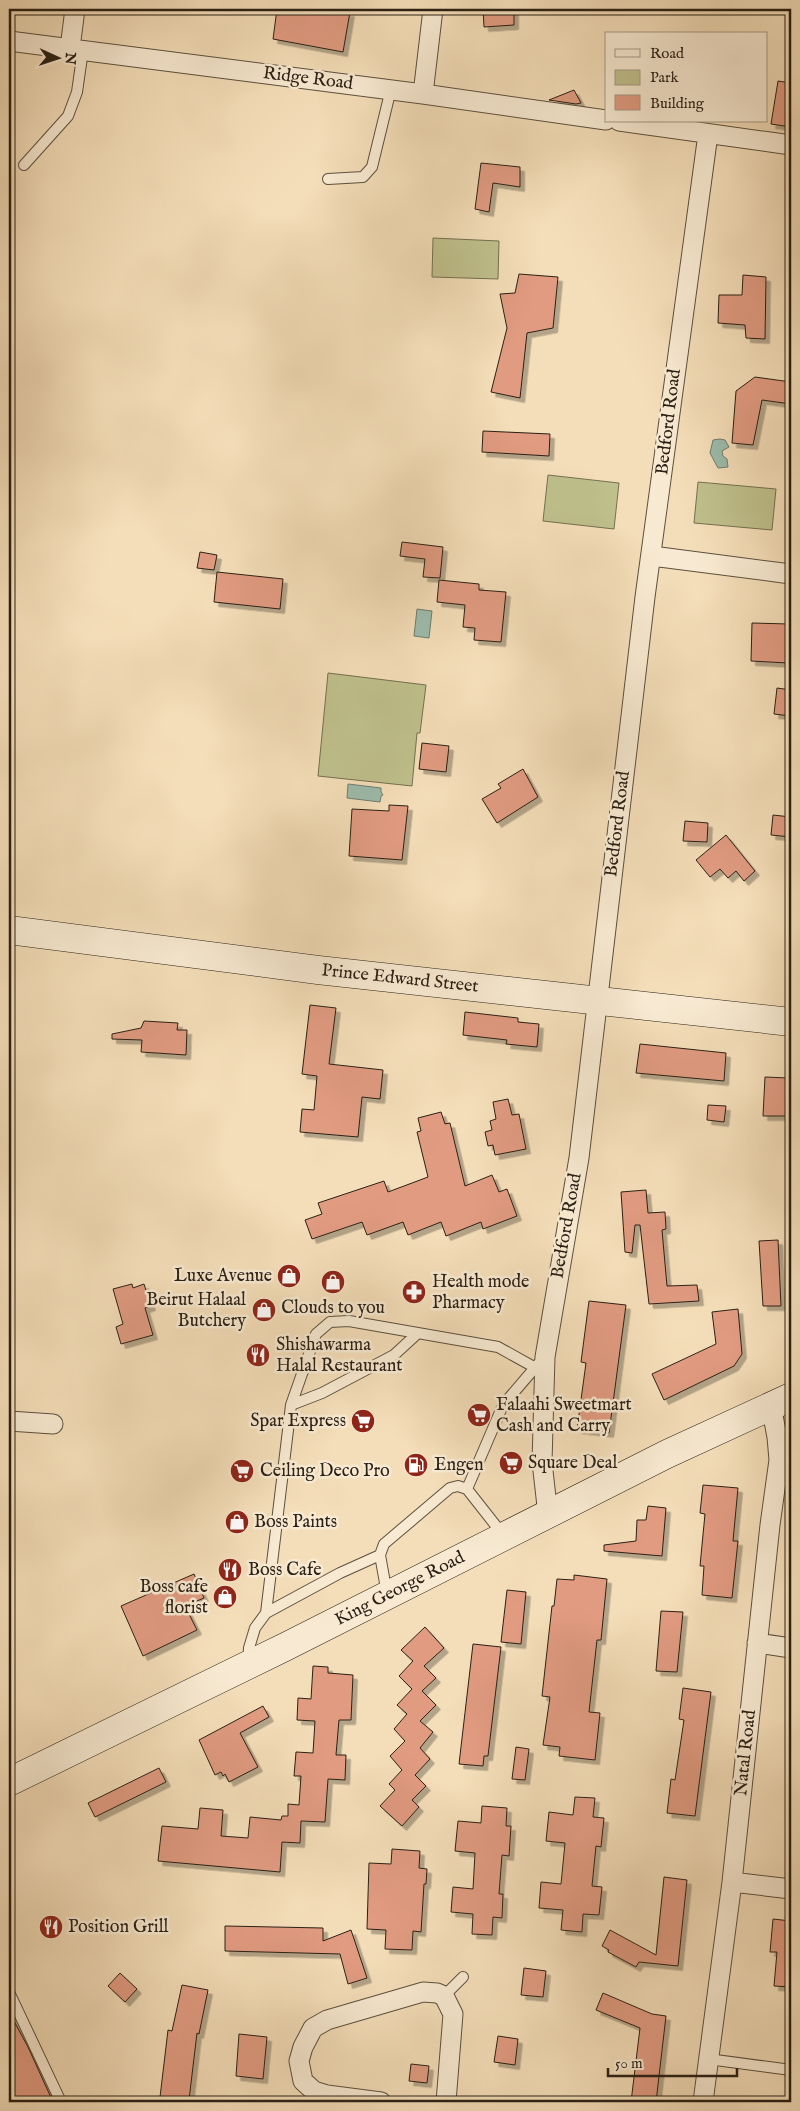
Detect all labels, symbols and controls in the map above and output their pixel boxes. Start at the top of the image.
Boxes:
north arrow [32,32,82,82]
legend [605,32,768,122]
text: Road [650,44,685,63]
text: N [61,51,79,65]
street label: Ridge Road [262,62,355,96]
text: Park [650,68,680,87]
text: Building [650,94,705,113]
street label: Bedford Road [651,367,687,476]
street label: Bedford Road [600,769,636,878]
street label: Prince Edward Street [320,959,480,999]
street label: Bedford Road [546,1171,588,1281]
shop icon: Luxe Avenue [276,1263,302,1289]
place label: Luxe Avenue [174,1265,272,1288]
shop icon: Clouds to you [320,1269,346,1295]
place label: Health mode Pharmacy [432,1271,529,1315]
pharmacy icon: Health mode Pharmacy [401,1279,427,1305]
place label: Beirut Halaal Butchery [146,1289,246,1333]
shop icon: Beirut Halaal Butchery [251,1297,277,1323]
place label: Clouds to you [281,1297,385,1320]
place label: Shishawarma Halal Restaurant [276,1334,402,1378]
restaurant icon: Shishawarma Halal Restaurant [245,1342,271,1368]
place label: Falaahi Sweetmart Cash and Carry [496,1394,632,1438]
supermarket icon: Falaahi Sweetmart Cash and Carry [466,1402,492,1428]
supermarket icon: Spar Express [350,1408,376,1434]
place label: Spar Express [250,1410,346,1433]
supermarket icon: Square Deal [498,1450,524,1476]
fuel station icon: Engen [403,1452,429,1478]
place label: Square Deal [528,1452,618,1475]
place label: Engen [434,1454,484,1477]
supermarket icon: Ceiling Deco Pro [229,1458,255,1484]
place label: Ceiling Deco Pro [260,1460,390,1483]
shop icon: Boss Paints [224,1509,250,1535]
place label: Boss Paints [254,1511,337,1534]
street label: King George Road [331,1546,469,1632]
restaurant icon: Boss Cafe [217,1557,243,1583]
place label: Boss Cafe [248,1559,322,1582]
place label: Boss cafe florist [140,1576,208,1620]
shop icon: Boss cafe florist [212,1584,238,1610]
street label: Natal Road [730,1708,762,1797]
restaurant icon: Position Grill [38,1914,64,1940]
place label: Position Grill [68,1916,169,1939]
scale bar [608,2046,736,2078]
text: 50 m [615,2054,643,2073]

